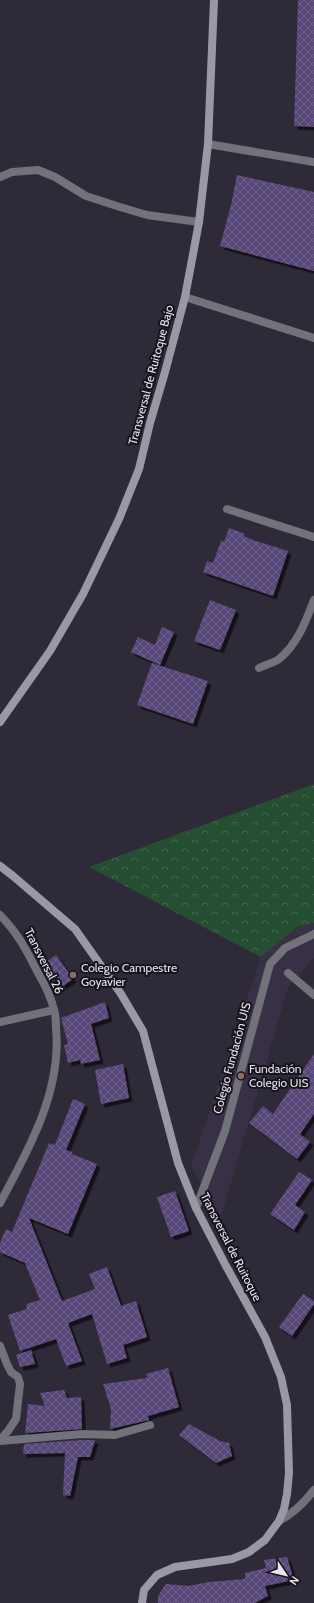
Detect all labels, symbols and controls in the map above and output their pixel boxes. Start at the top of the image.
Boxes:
street label: Transversal de Ruitoque Bajo [125,303,177,447]
street label: Transversal 26 [22,925,67,996]
place label: Colegio Campestre Goyavier [81,960,177,989]
marker: Colegio Campestre Goyavier [68,970,78,980]
street label: Colegio Fundación UIS [209,1000,254,1115]
place label: Fundación Colegio UIS [249,1061,309,1090]
marker: Fundación Colegio UIS [236,1071,246,1081]
street label: Transversal de Ruitoque [198,1190,265,1303]
north arrow [266,1555,306,1595]
text: N [286,1574,302,1588]

